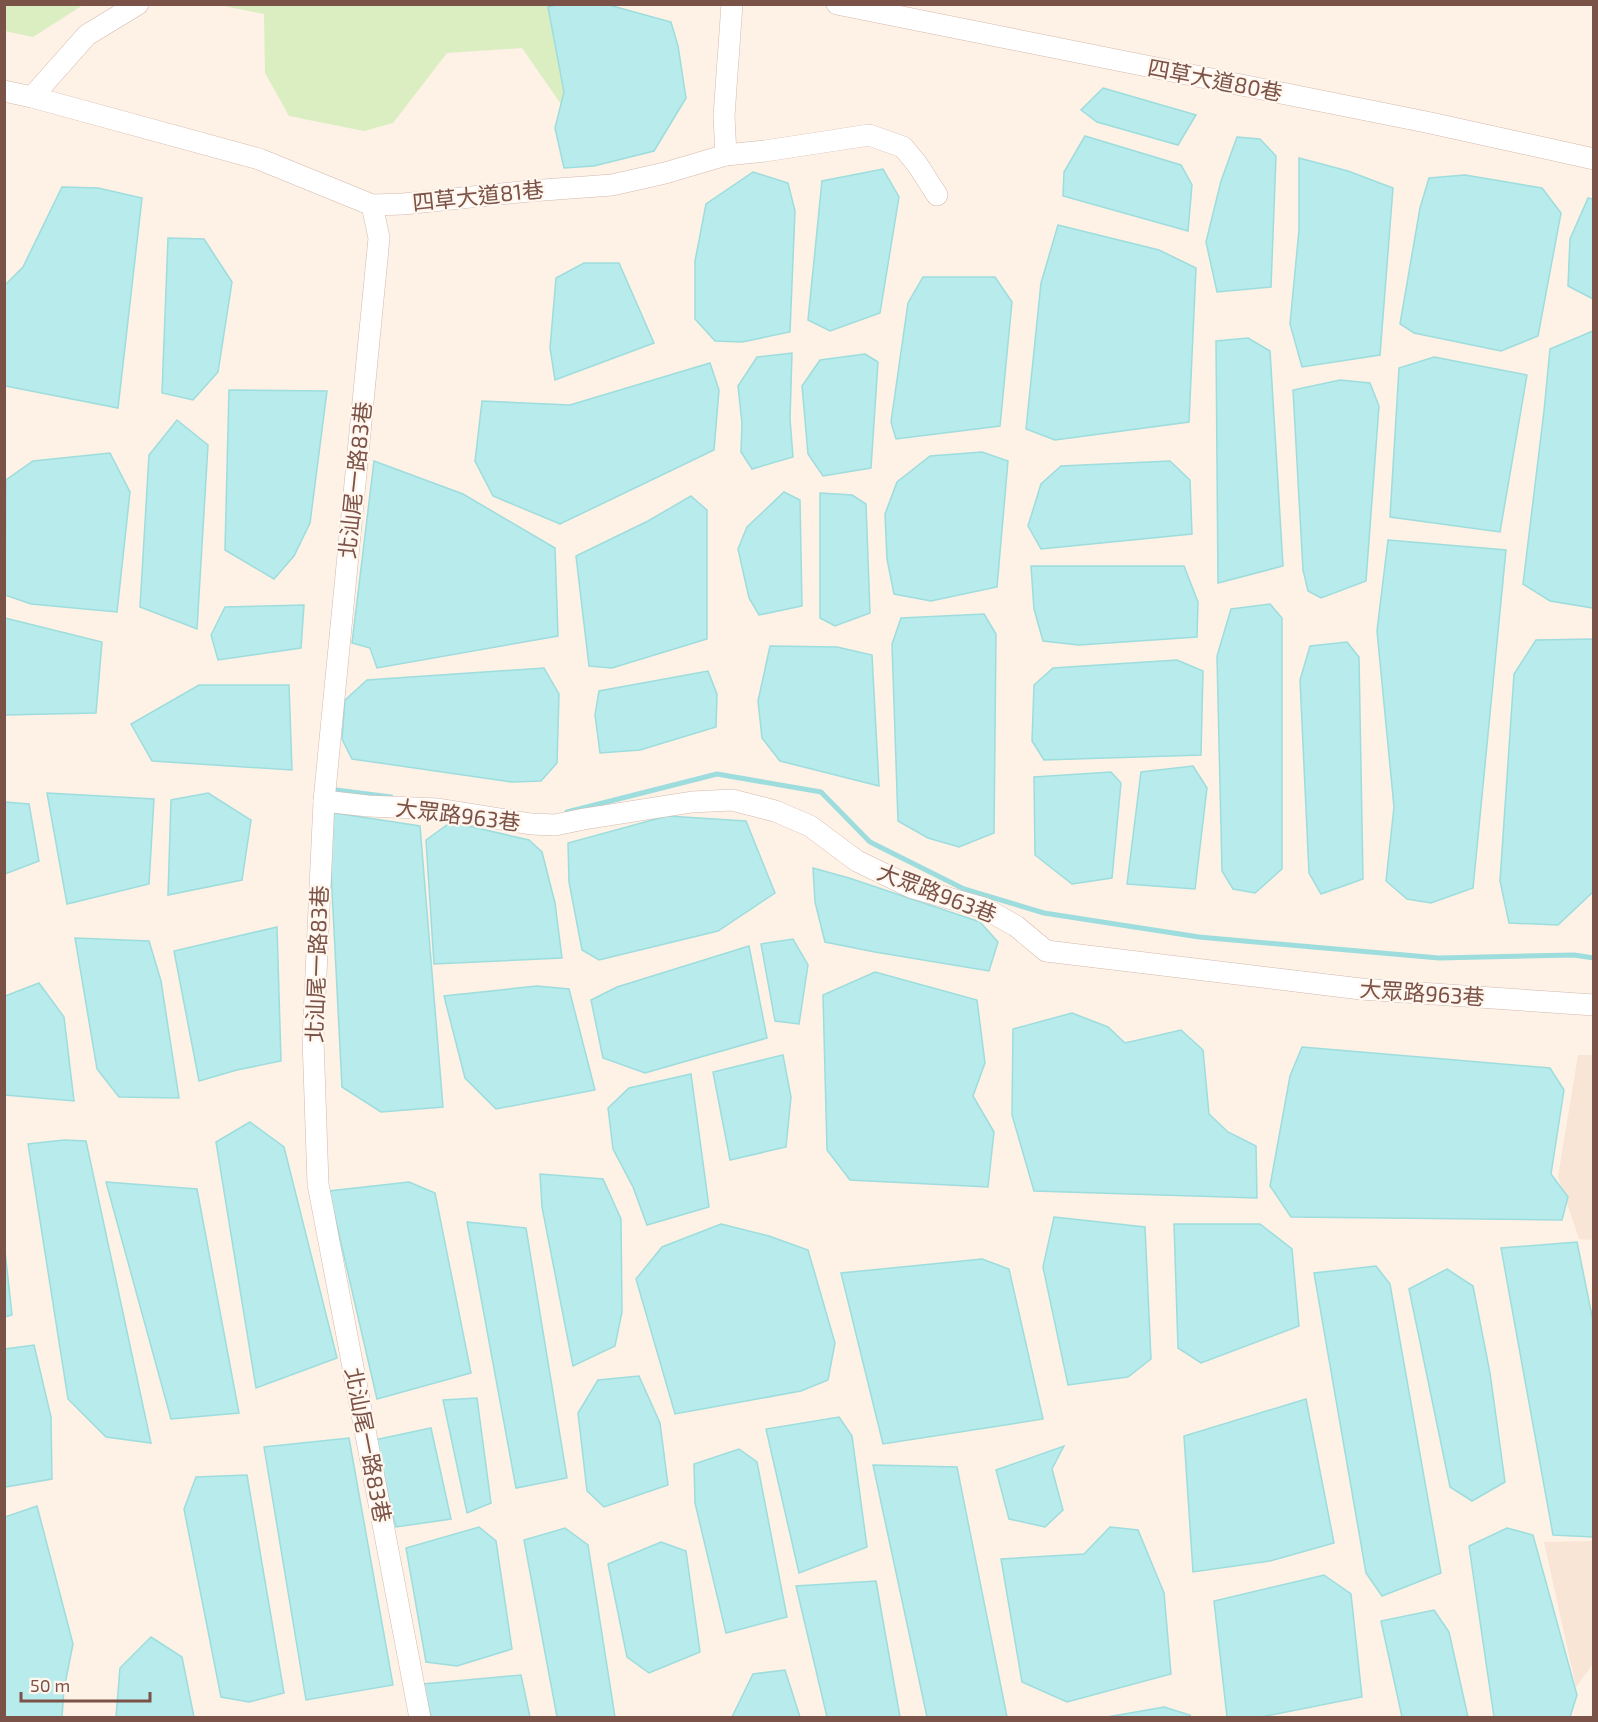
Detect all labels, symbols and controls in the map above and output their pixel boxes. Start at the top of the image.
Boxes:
street label: 四草大道80巷 [1146,53,1285,105]
street label: 四草大道81巷 [411,175,545,215]
street label: 北汕尾一路83巷 [333,400,375,560]
street label: 大眾路963巷 [394,793,522,835]
street label: 大眾路963巷 [874,857,1001,927]
street label: 北汕尾一路83巷 [300,885,332,1043]
street label: 大眾路963巷 [1359,975,1486,1009]
street label: 北汕尾一路83巷 [341,1365,397,1525]
scale bar [21,1665,150,1703]
text: 50 m [30,1674,70,1696]

